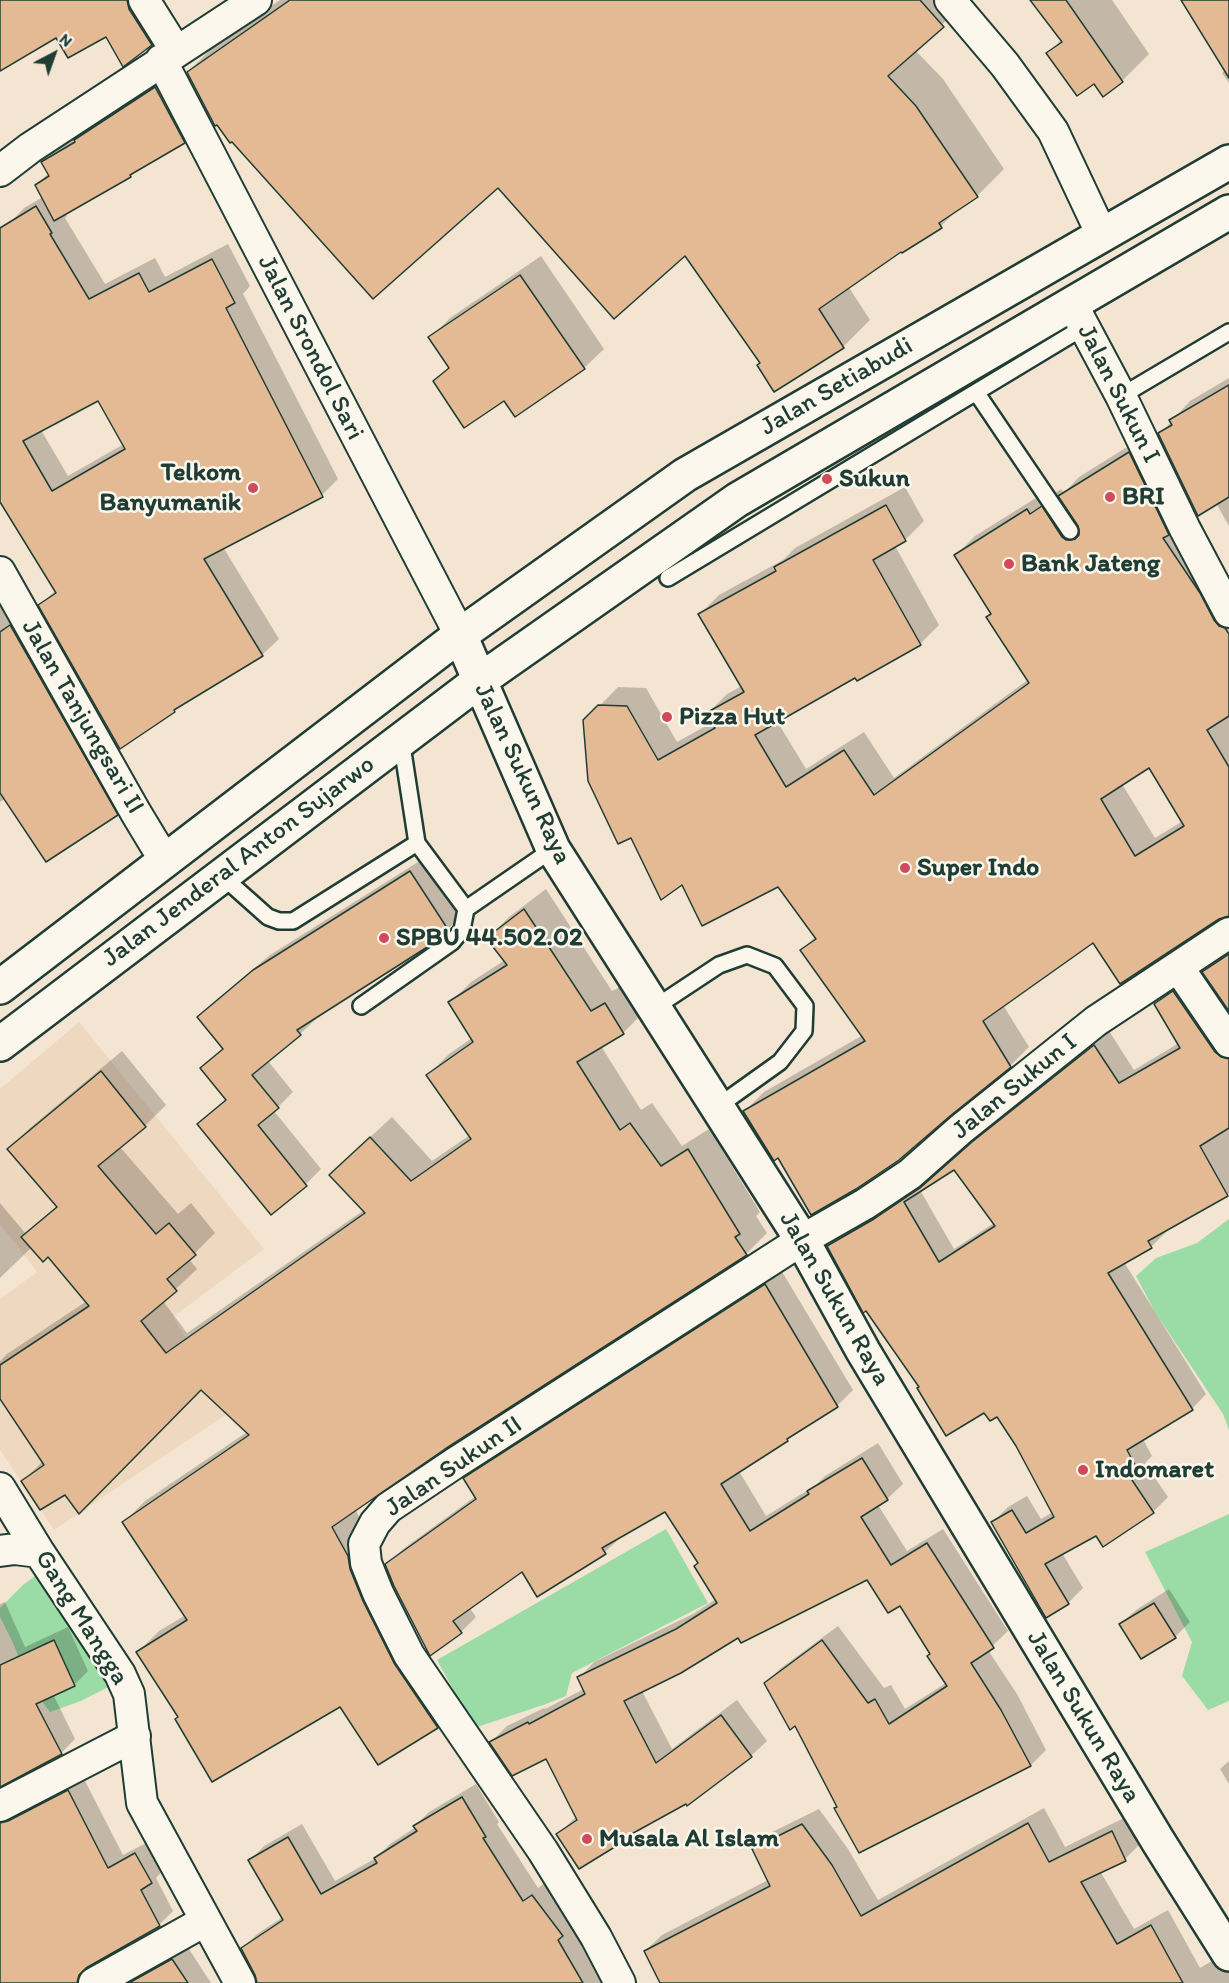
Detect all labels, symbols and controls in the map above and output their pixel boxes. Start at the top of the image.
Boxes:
north arrow [24,24,84,84]
text: N [56,29,76,51]
street label: Jalan Srondol Sari [250,250,370,446]
street label: Jalan Sukun I [1070,319,1166,469]
street label: Jalan Setiabudi [755,331,919,443]
place label: Telkom Banyumanik [100,457,241,518]
place label: Sukun [839,463,909,495]
marker: Sukun [820,472,834,486]
marker: Telkom Banyumanik [246,481,260,495]
place label: BRI [1122,481,1165,513]
marker: BRI [1103,490,1117,504]
place label: Bank Jateng [1021,548,1160,580]
marker: Bank Jateng [1002,557,1016,571]
street label: Jalan Tanjungsari II [14,614,150,820]
street label: Jalan Sukun Raya [466,679,578,869]
place label: Pizza Hut [679,701,785,733]
marker: Pizza Hut [660,710,674,724]
street label: Jalan Jenderal Anton Sujarwo [97,749,381,975]
place label: Super Indo [917,852,1039,884]
marker: Super Indo [898,861,912,875]
place label: SPBU 44.502.02 [396,922,583,954]
marker: SPBU 44.502.02 [377,931,391,945]
street label: Jalan Sukun I [946,1027,1084,1147]
street label: Jalan Sukun Raya [772,1206,896,1392]
street label: Jalan Sukun II [380,1410,528,1524]
place label: Indomaret [1095,1454,1214,1486]
marker: Indomaret [1076,1463,1090,1477]
street label: Gang Mangga [27,1545,135,1691]
street label: Jalan Sukun Raya [1019,1625,1147,1809]
place label: Musala Al Islam [599,1823,779,1855]
marker: Musala Al Islam [580,1832,594,1846]

